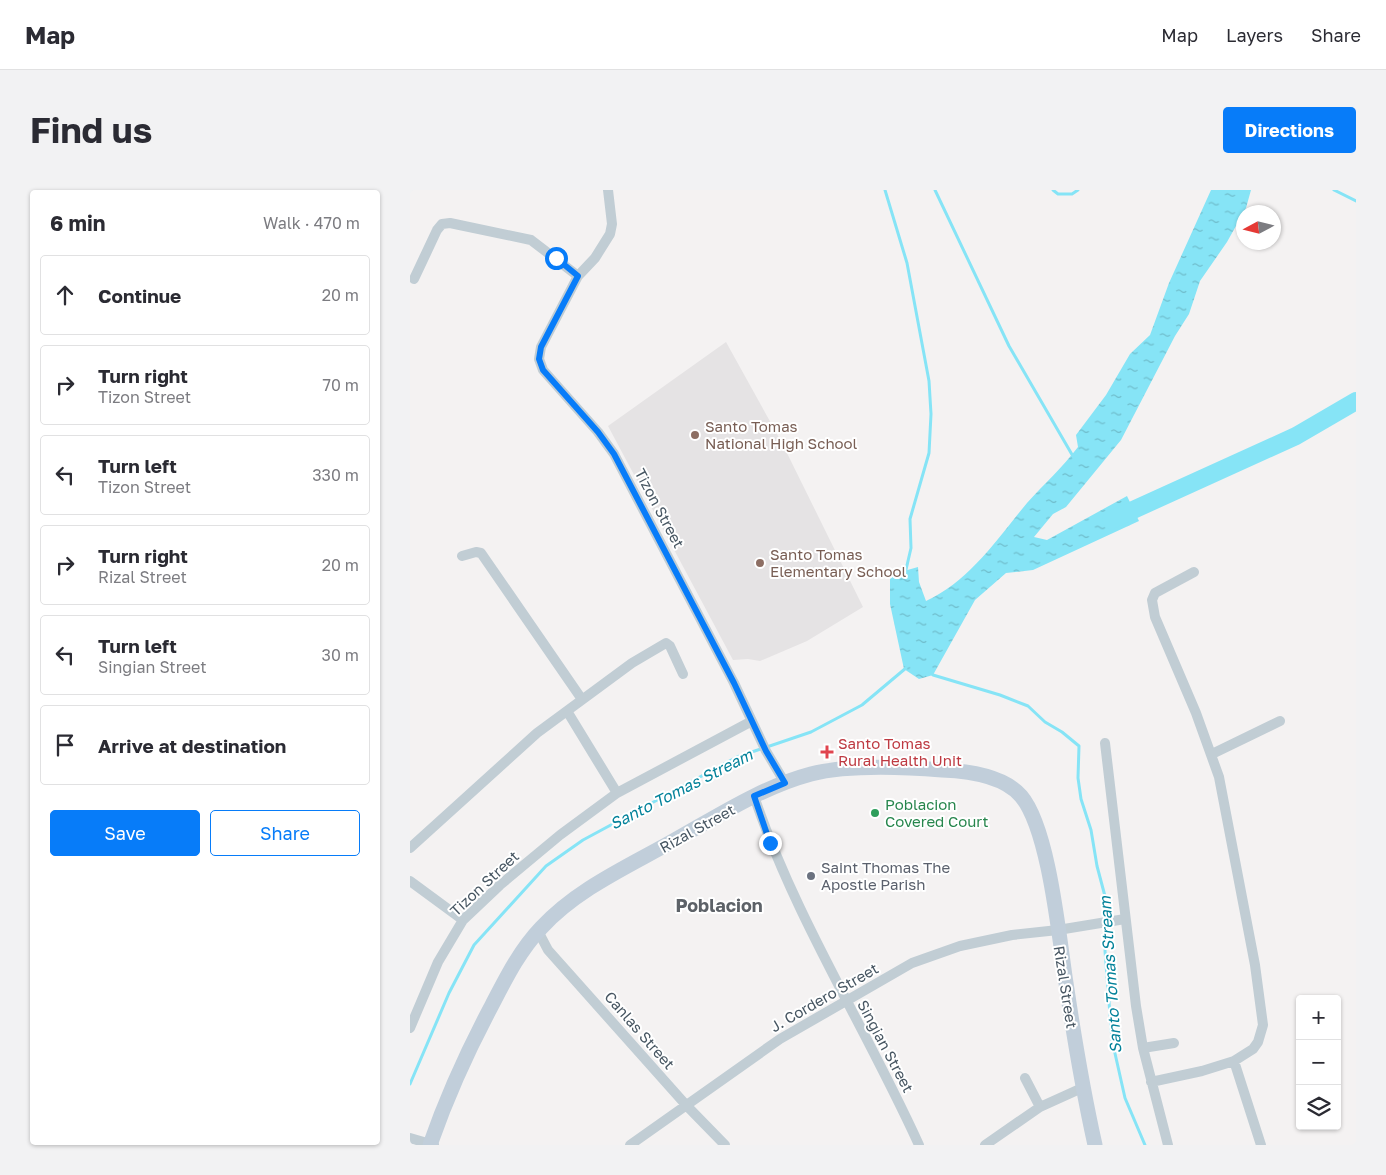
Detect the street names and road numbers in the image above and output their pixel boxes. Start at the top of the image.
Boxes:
street label: Tizon Street [632,465,688,551]
street label: Rizal Street [656,800,738,856]
street label: Tizon Street [446,847,522,919]
street label: Rizal Street [1051,944,1081,1030]
street label: J. Cordero Street [767,959,881,1035]
street label: Canlas Street [601,987,679,1073]
street label: Singian Street [854,997,918,1095]

